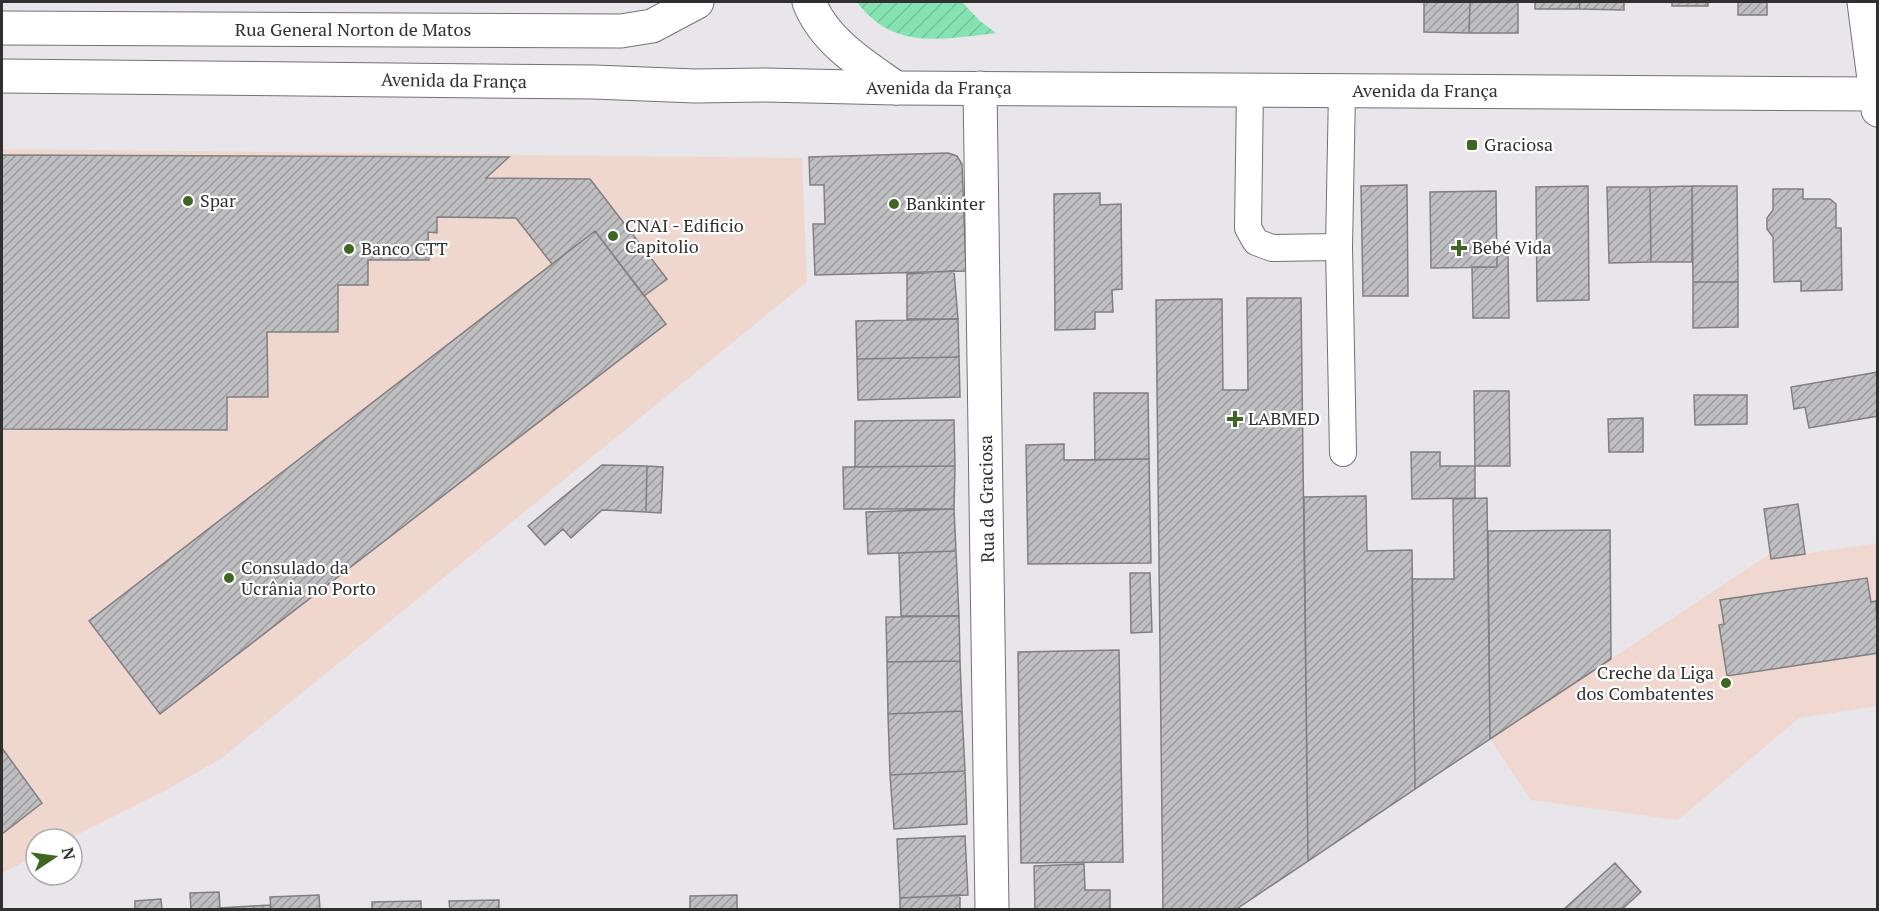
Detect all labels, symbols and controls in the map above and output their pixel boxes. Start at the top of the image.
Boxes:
street label: Rua General Norton de Matos [235,17,471,41]
street label: Avenida da França [381,67,527,93]
street label: Avenida da França [866,75,1012,99]
street label: Avenida da França [1352,78,1498,102]
place label: Graciosa [1484,132,1553,156]
marker: Graciosa [1465,138,1479,152]
place label: Spar [200,188,236,212]
place label: Bankinter [906,191,985,215]
marker: Spar [181,194,195,208]
marker: Bankinter [887,197,901,211]
place label: CNAI - Edificio Capitolio [625,213,744,258]
marker: CNAI - Edificio Capitolio [606,229,620,243]
place label: Bebé Vida [1472,235,1552,259]
place label: Banco CTT [361,236,448,260]
marker: Bebé Vida [1450,239,1468,257]
marker: Banco CTT [342,242,356,256]
place label: LABMED [1248,406,1320,430]
marker: LABMED [1226,410,1244,428]
street label: Rua da Graciosa [973,435,999,563]
place label: Consulado da Ucrânia no Porto [241,555,376,600]
marker: Consulado da Ucrânia no Porto [222,571,236,585]
place label: Creche da Liga dos Combatentes [1576,660,1714,705]
marker: Creche da Liga dos Combatentes [1719,676,1733,690]
north arrow [24,827,84,887]
text: N [57,845,81,862]

